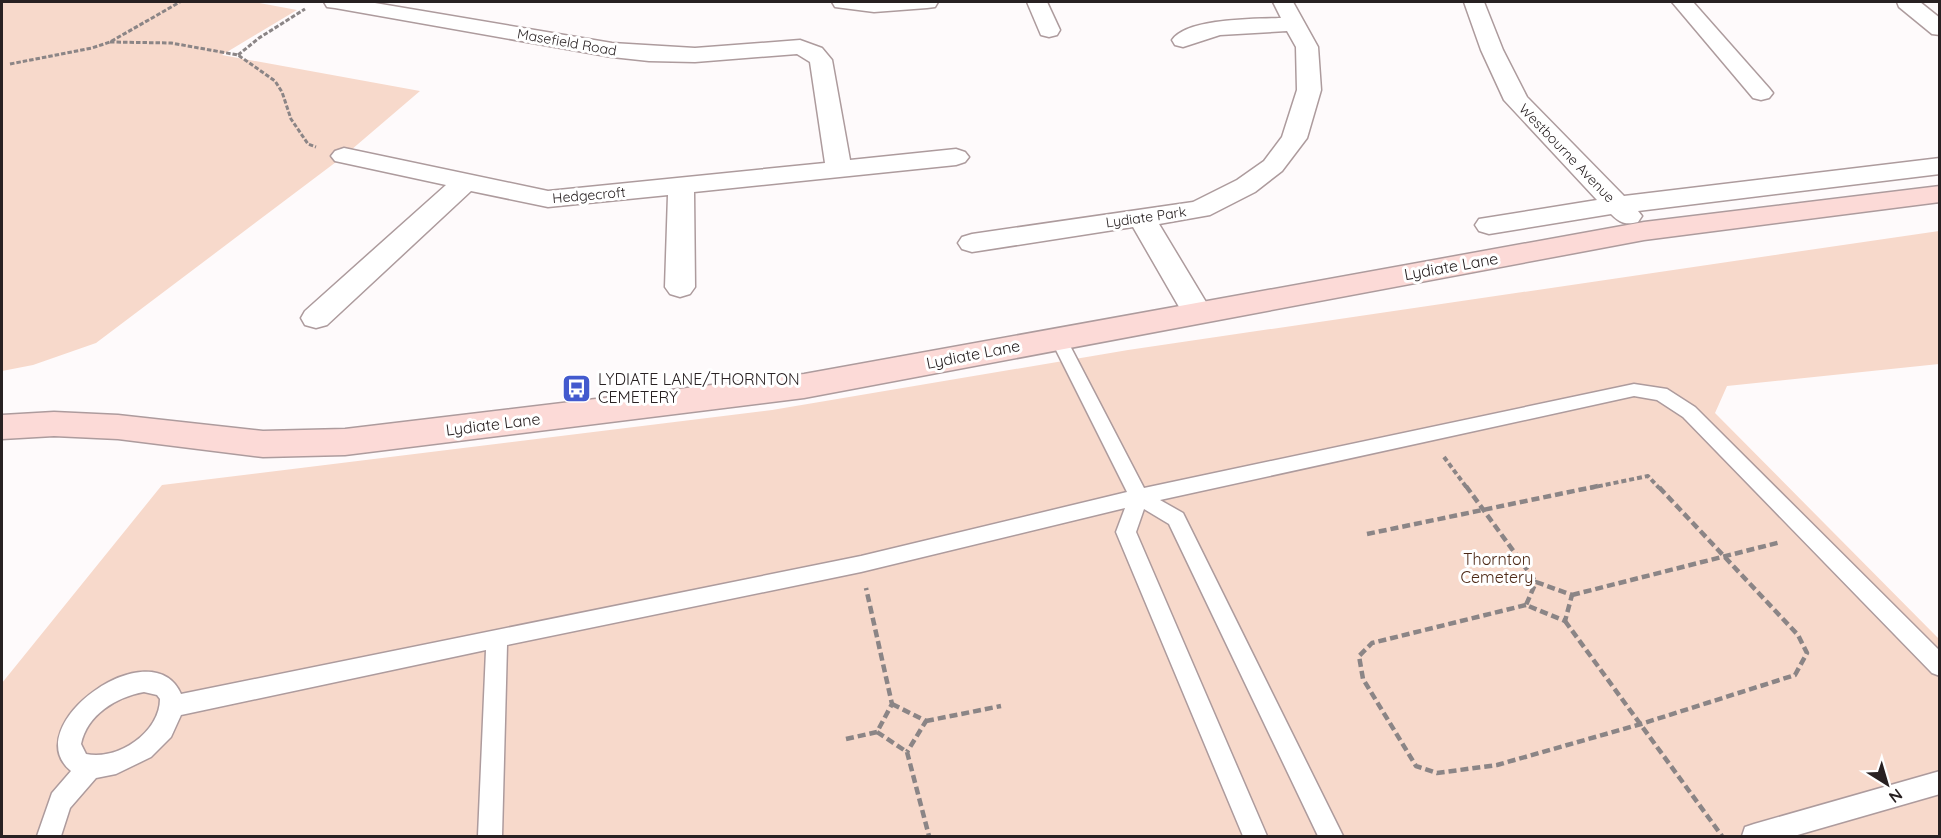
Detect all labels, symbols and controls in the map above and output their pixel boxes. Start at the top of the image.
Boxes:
street label: Masefield Road [516,24,618,60]
street label: Westbourne Avenue [1515,100,1619,206]
street label: Hedgecroft [552,183,627,207]
street label: Lydiate Park [1105,202,1187,232]
street label: Lydiate Lane [1402,248,1500,284]
street label: Lydiate Lane [924,335,1022,373]
place label: LYDIATE LANE/THORNTON CEMETERY [598,369,800,407]
bus stop icon: LYDIATE LANE/THORNTON CEMETERY [561,372,593,404]
street label: Lydiate Lane [445,408,541,440]
park label: Thornton Cemetery [1461,549,1533,587]
north arrow [1857,754,1917,814]
text: N [1885,784,1907,808]

